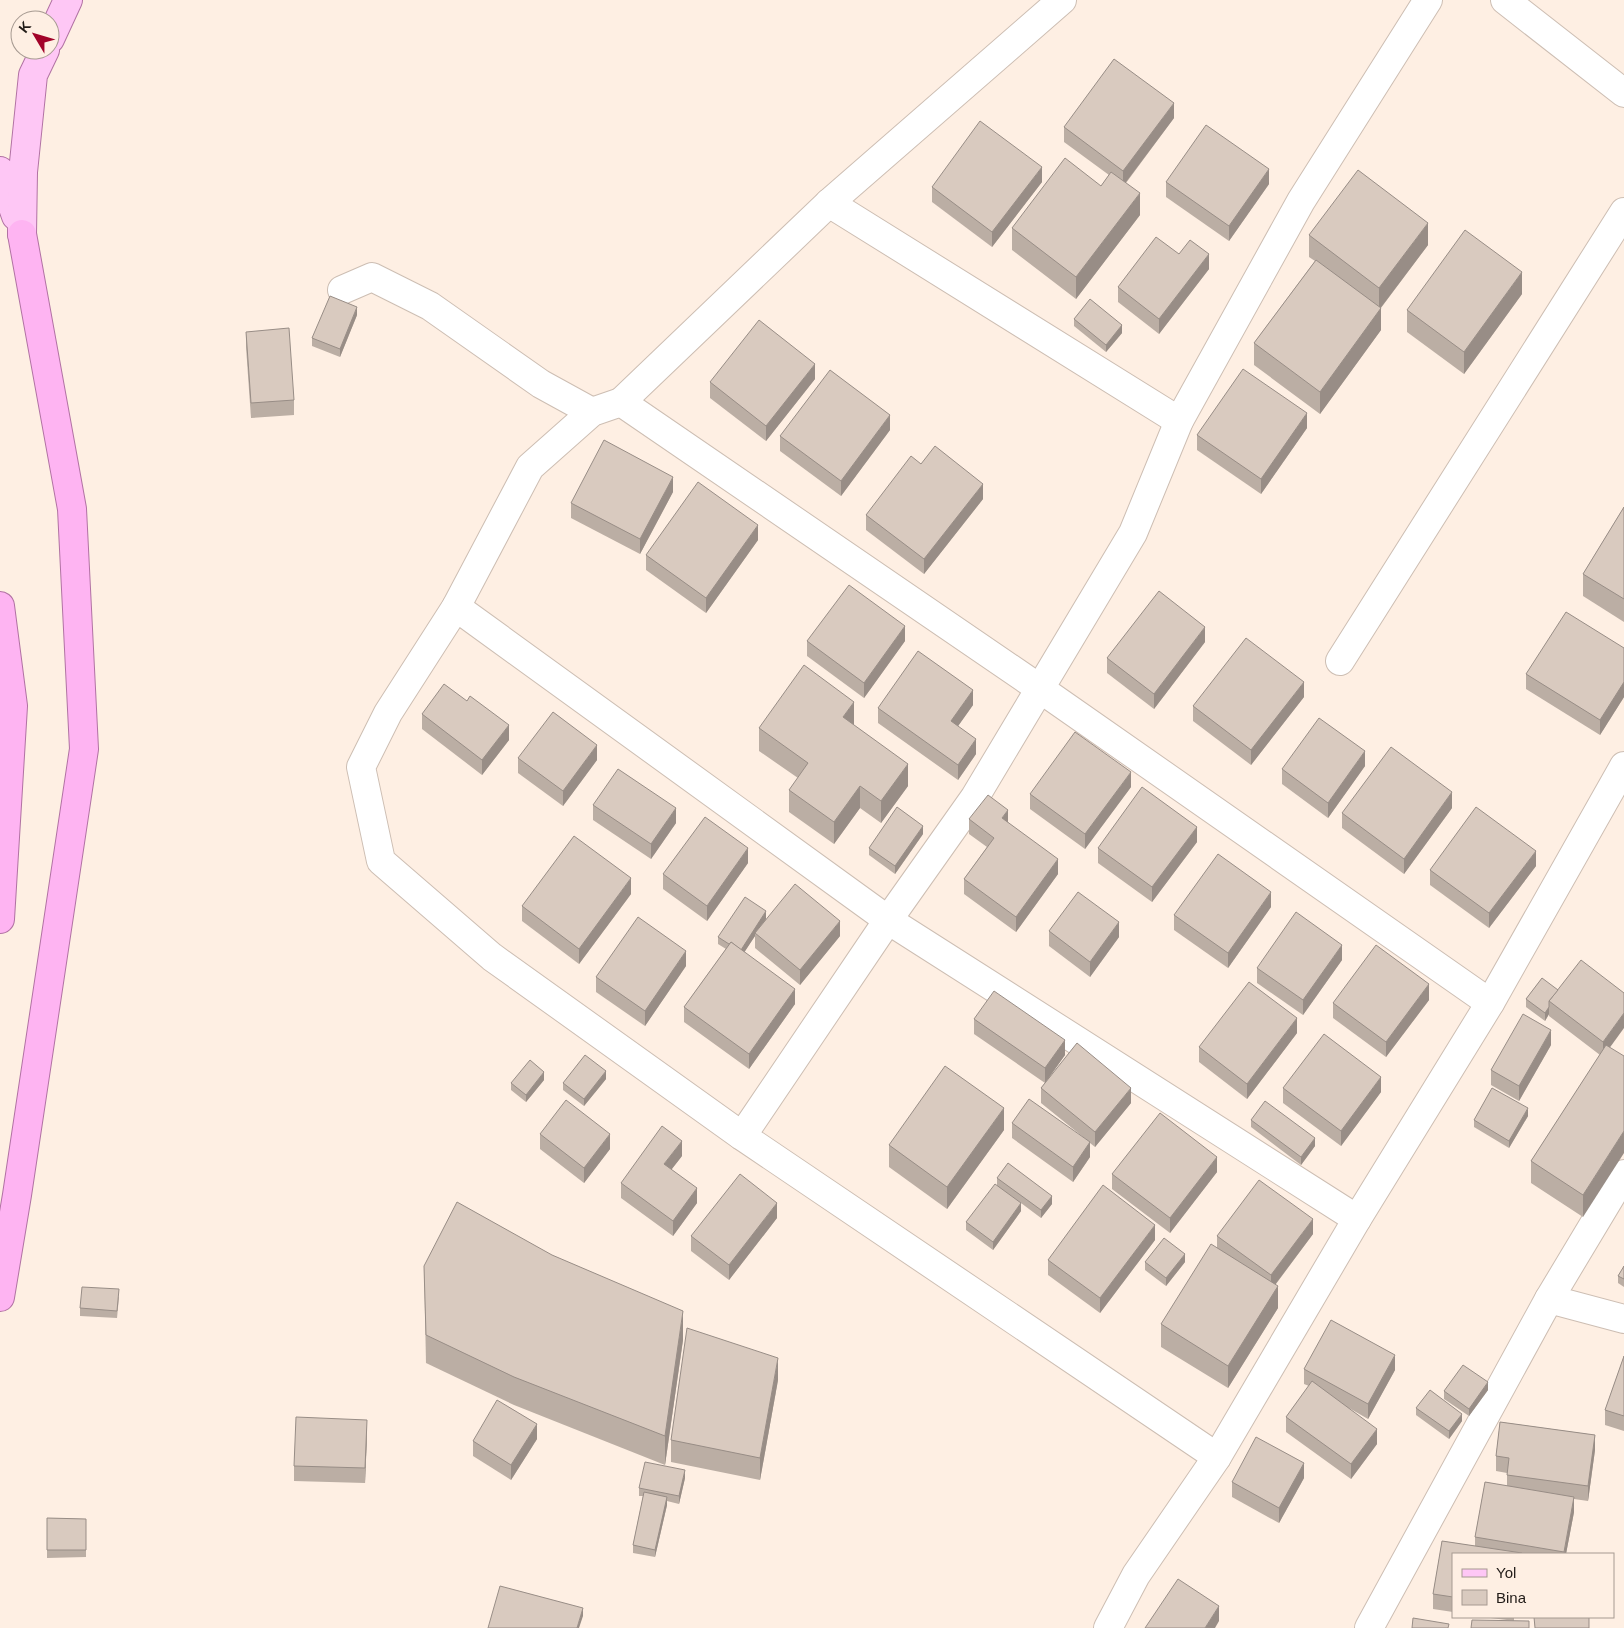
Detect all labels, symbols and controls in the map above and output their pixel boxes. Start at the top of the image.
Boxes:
north arrow [10,10,60,60]
text: K [15,18,34,36]
legend [1452,1553,1614,1618]
text: Yol [1496,1564,1516,1581]
text: Bina [1496,1589,1527,1606]

